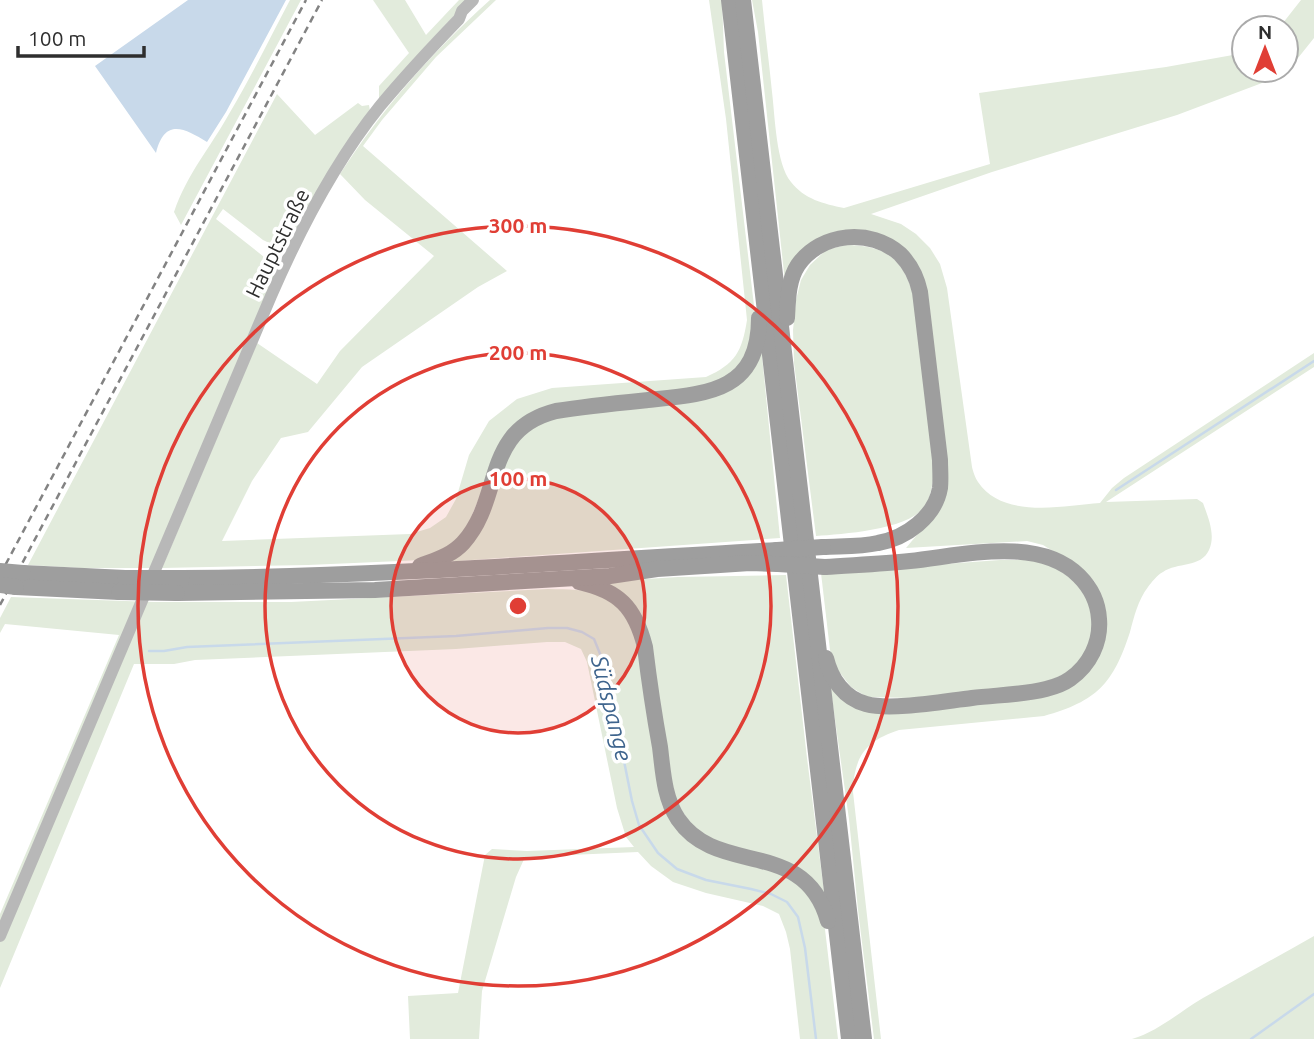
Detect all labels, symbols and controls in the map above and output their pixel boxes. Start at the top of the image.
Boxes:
scale bar [18,14,144,58]
north arrow [1230,14,1300,84]
text: N [1258,21,1272,43]
text: 100 m [28,26,86,50]
street label: Hauptstraße [240,185,314,301]
text: 300 m [489,213,547,237]
text: 200 m [489,340,547,364]
text: 100 m [489,466,547,490]
centre of rings [506,594,530,618]
water label: Südspange [587,652,637,764]

